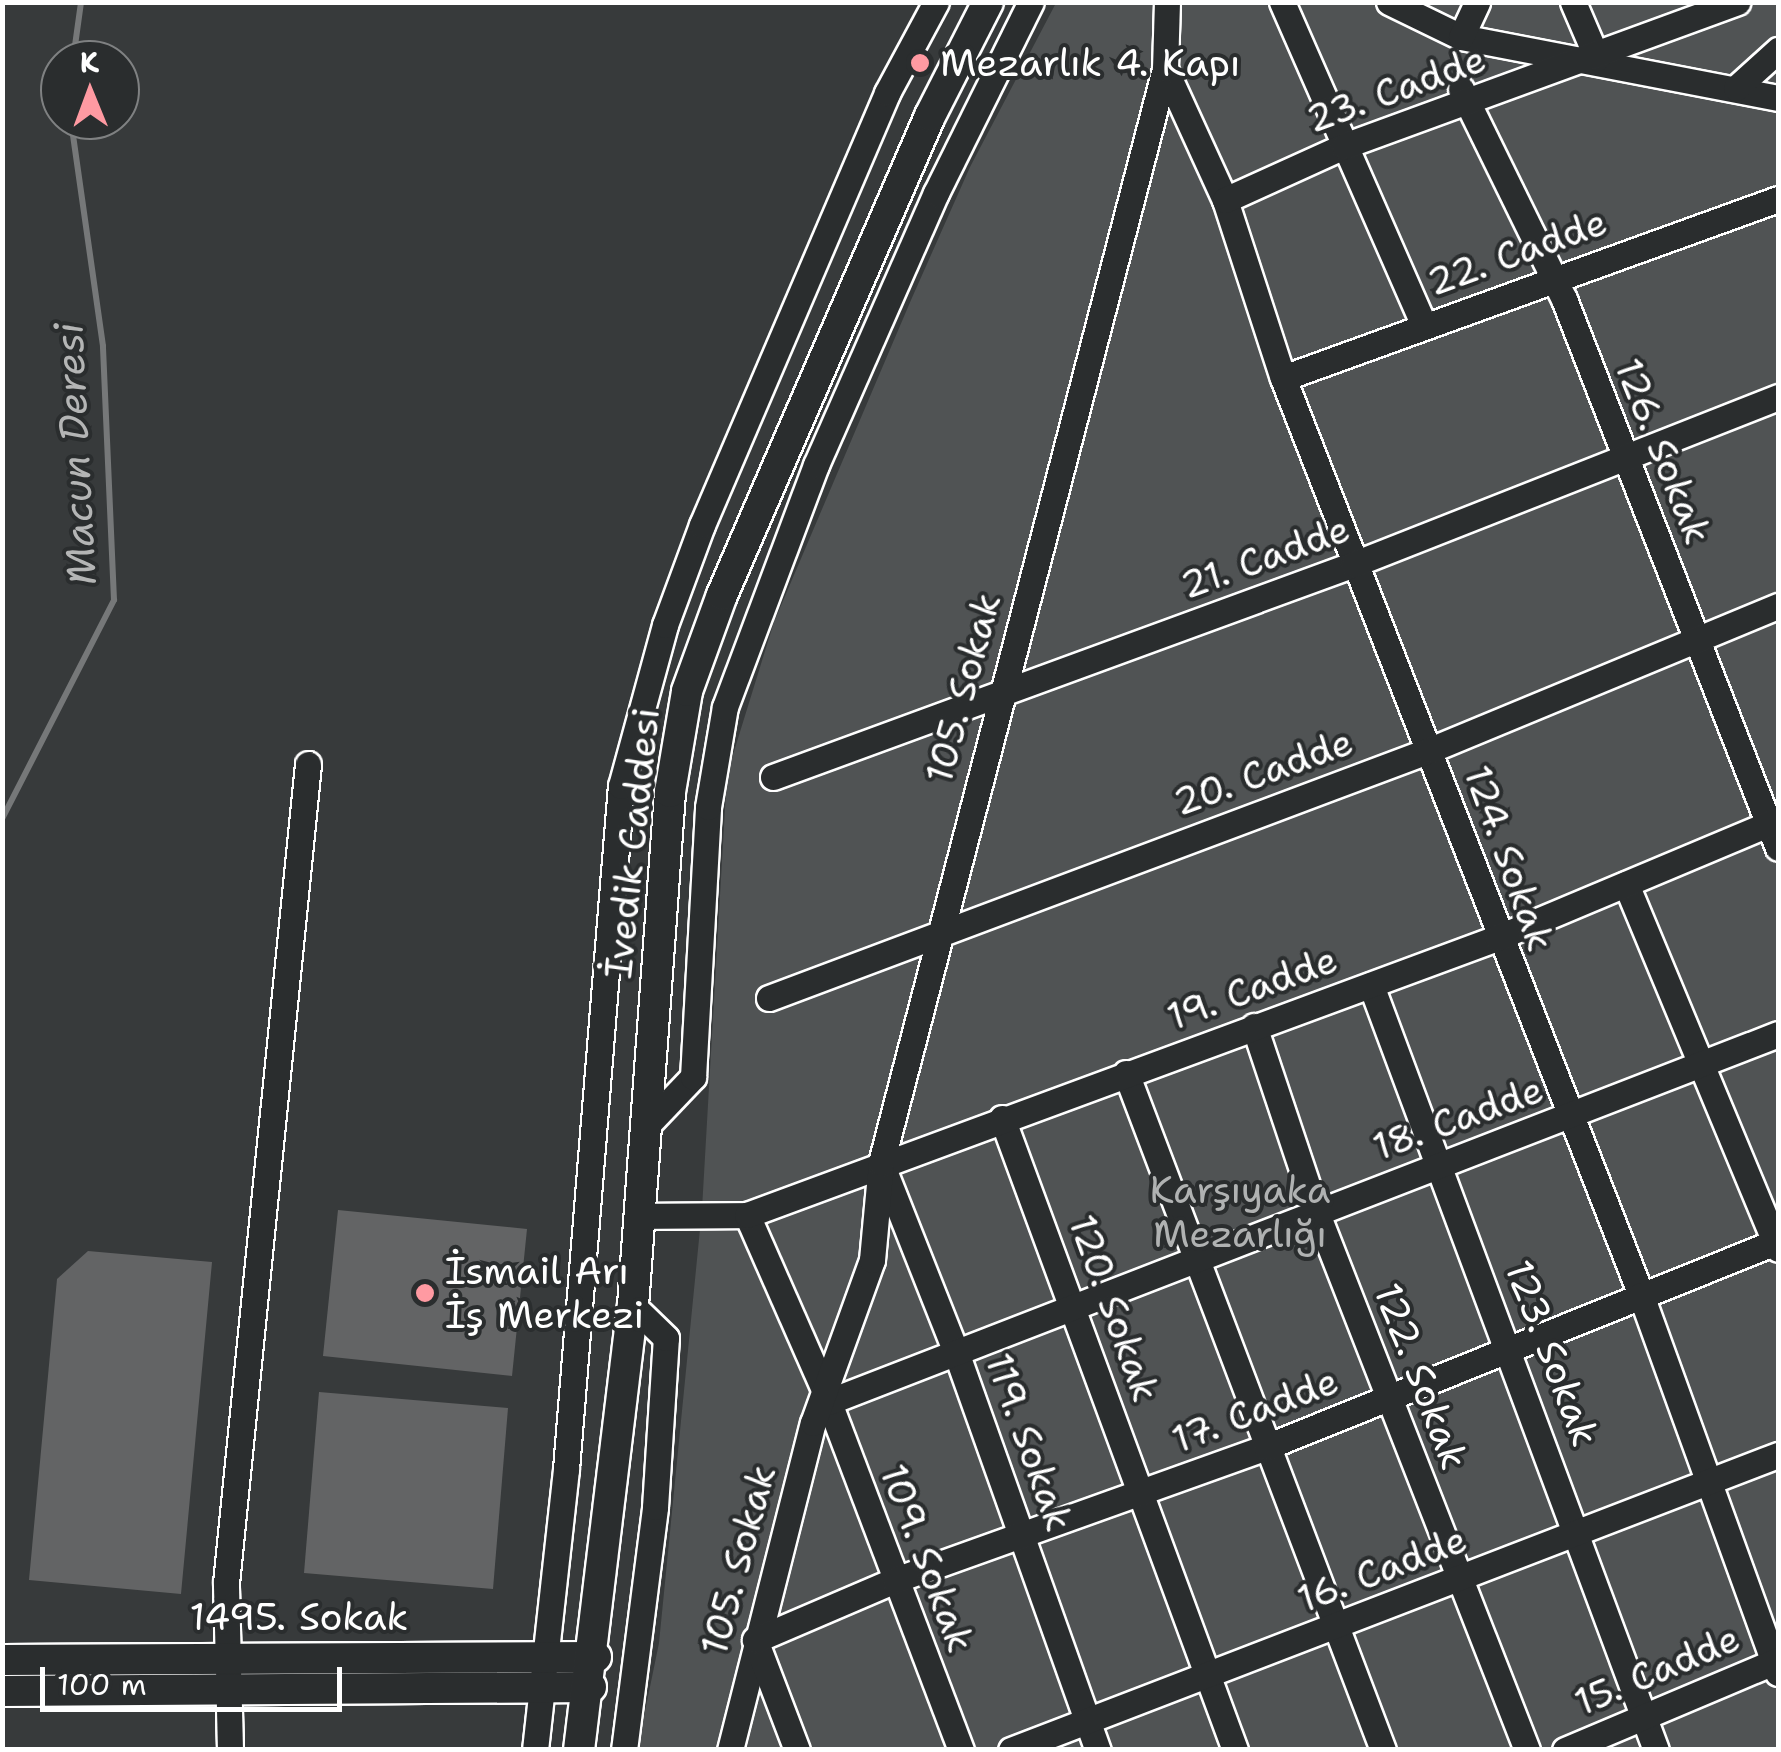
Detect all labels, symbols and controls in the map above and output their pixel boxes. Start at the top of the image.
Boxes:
street label: 23. Cadde [1300,36,1492,142]
north arrow [40,40,140,140]
place label: Mezarlık 4. Kapı [940,40,1241,86]
text: K [80,43,99,81]
marker: Mezarlık 4. Kapı [909,52,931,74]
street label: 22. Cadde [1421,199,1613,305]
water label: Macun Deresi [44,322,106,586]
street label: 126. Sokak [1605,352,1721,550]
street label: 21. Cadde [1174,505,1356,609]
street label: 105. Sokak [916,588,1010,788]
street label: İvedik Caddesi [595,705,669,981]
street label: 20. Cadde [1167,719,1359,825]
street label: 124. Sokak [1454,759,1564,957]
street label: 19. Cadde [1161,936,1343,1040]
street label: 18. Cadde [1367,1066,1549,1170]
park label: Karşıyaka Mezarlığı [1150,1167,1330,1256]
street label: 120. Sokak [1059,1208,1169,1408]
place label: İsmail Arı İş Merkezi [445,1248,644,1338]
street label: 123. Sokak [1496,1254,1608,1452]
street label: 122. Sokak [1365,1277,1477,1475]
marker: İsmail Arı İş Merkezi [414,1282,436,1304]
street label: 119. Sokak [976,1347,1082,1537]
street label: 17. Cadde [1165,1357,1345,1463]
street label: 109. Sokak [870,1458,984,1658]
street label: 105. Sokak [691,1460,785,1660]
street label: 16. Cadde [1291,1516,1473,1622]
street label: 1495. Sokak [190,1594,408,1640]
street label: 15. Cadde [1568,1615,1746,1725]
scale bar [45,1647,348,1709]
text: 100 m [57,1664,147,1705]

